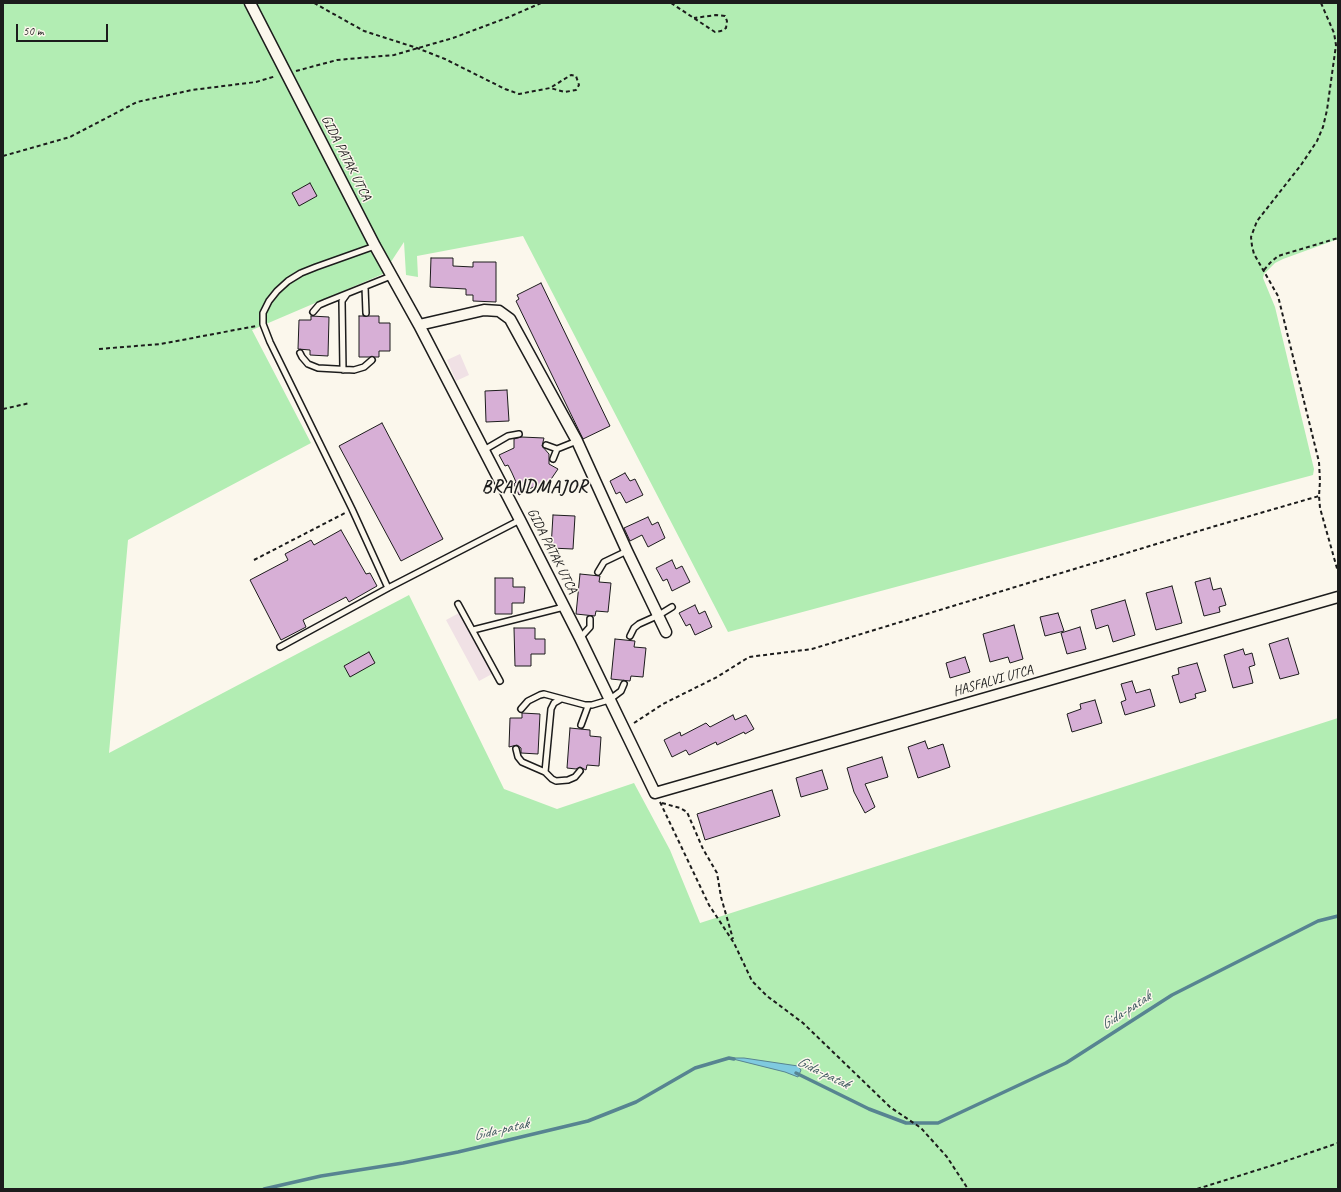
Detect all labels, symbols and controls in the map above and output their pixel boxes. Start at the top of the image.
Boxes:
scale bar [18,16,110,42]
text: 50 m [23,23,43,39]
street label: GIDA PATAK UTCA [317,113,375,203]
district label: BRANDMAJOR [482,476,588,498]
street label: GIDA PATAK UTCA [523,506,581,596]
street label: HASFALVI UTCA [951,662,1035,700]
water label: Gida-patak [1098,988,1154,1034]
water label: Gida-patak [794,1053,852,1093]
water label: Gida-patak [472,1115,530,1145]

